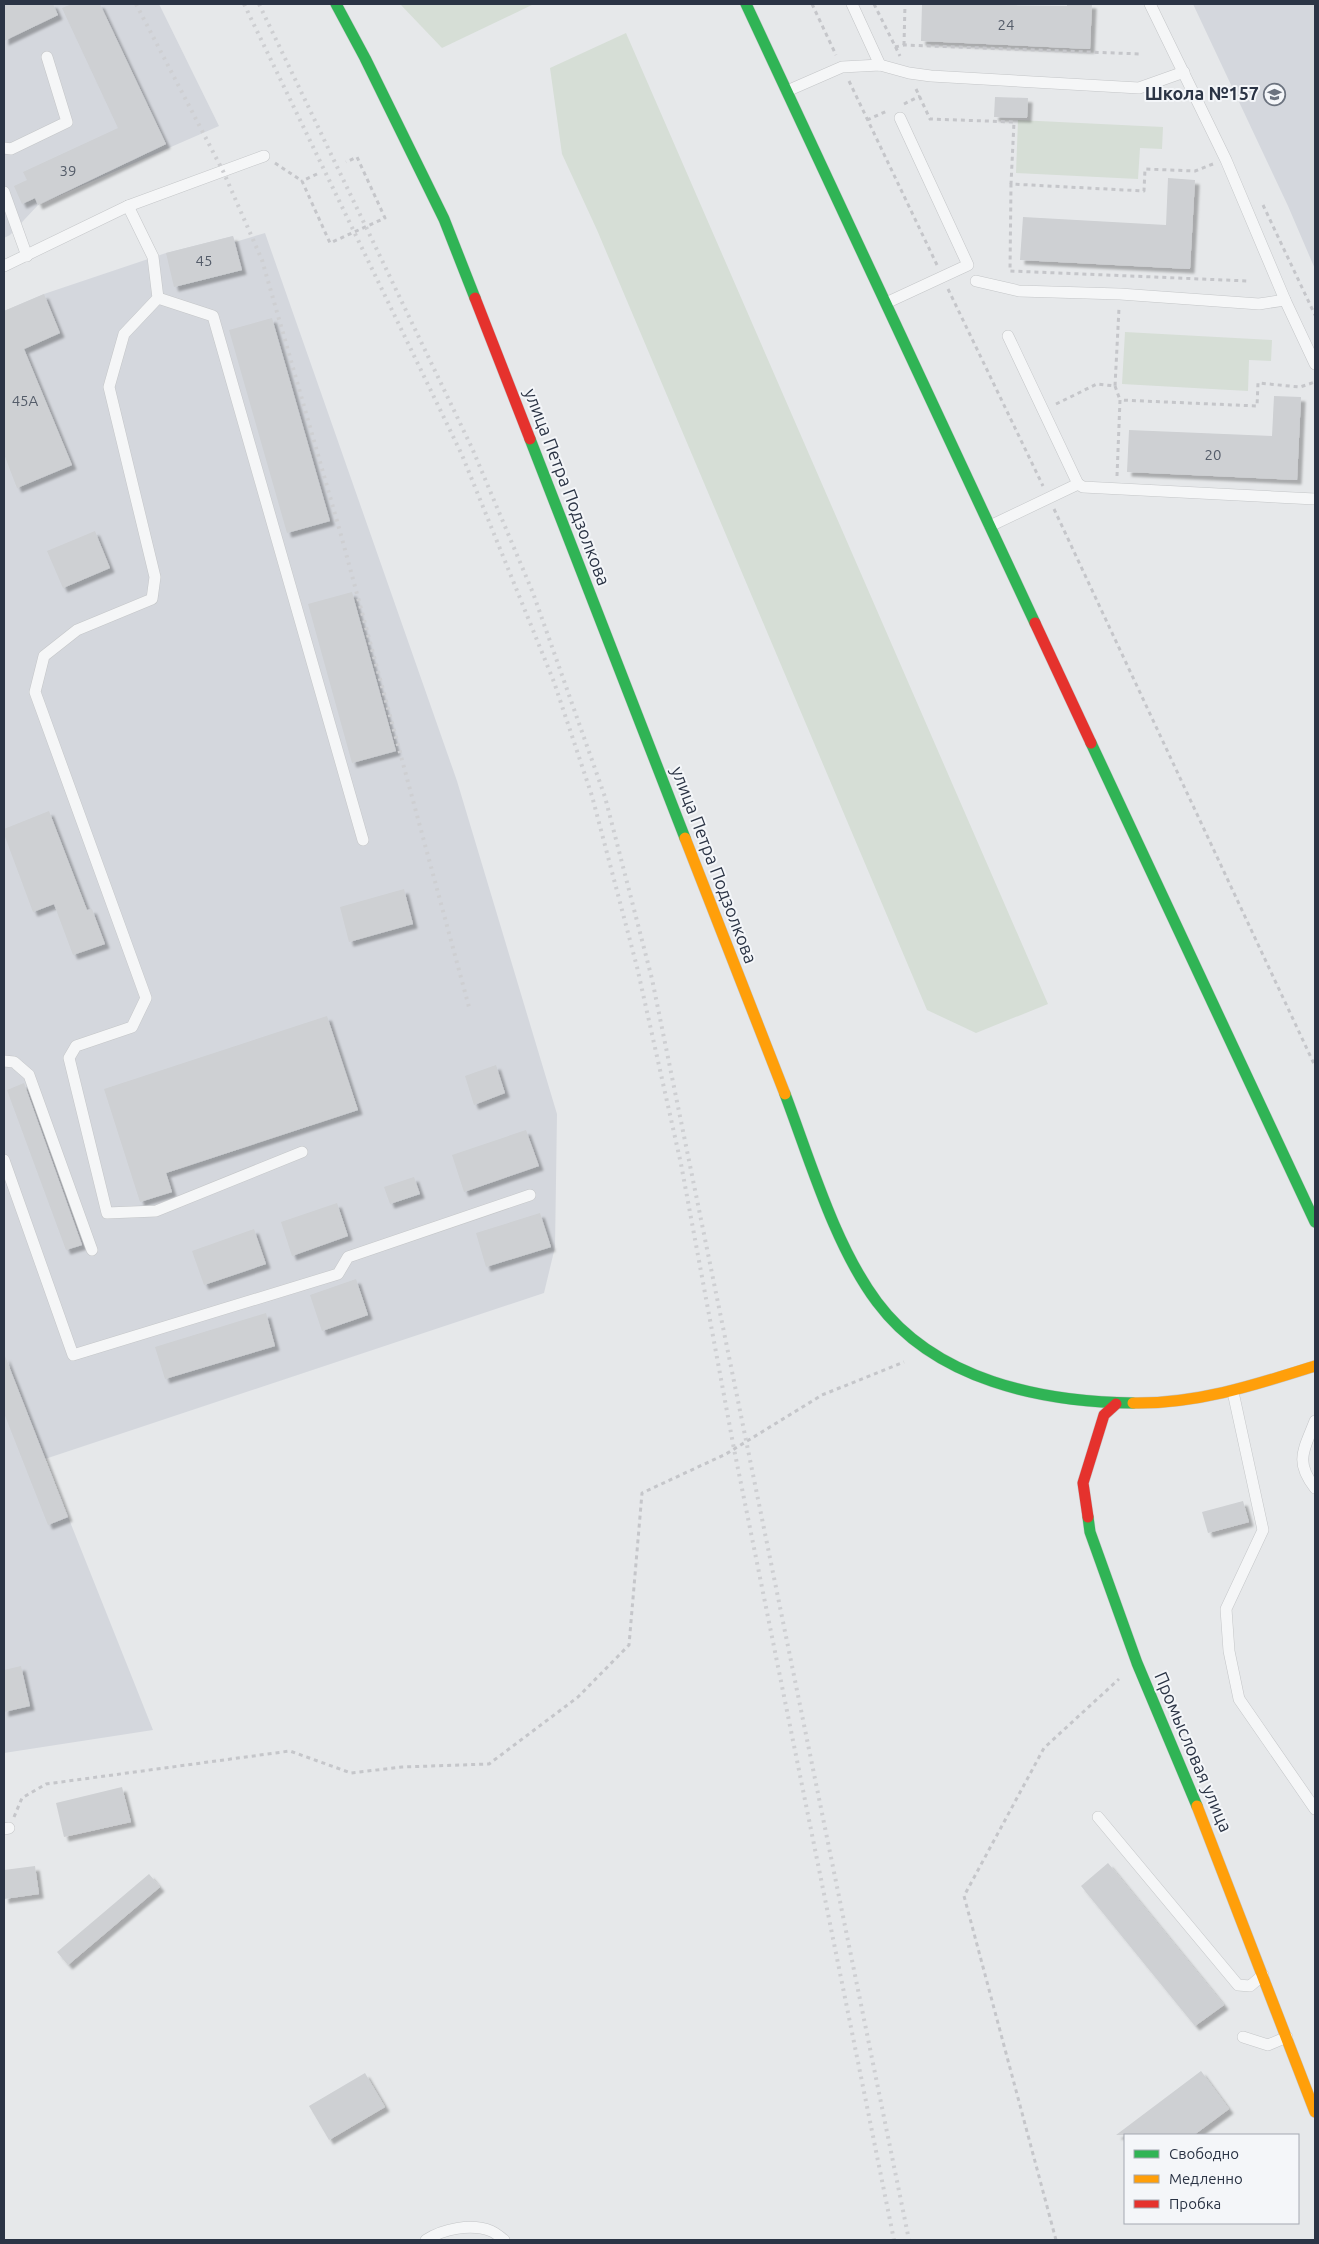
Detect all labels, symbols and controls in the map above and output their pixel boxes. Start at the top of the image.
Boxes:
house number: 24 [998,16,1014,33]
school or university icon: Школа №157 [1263,82,1287,106]
place label: Школа №157 [1145,83,1259,103]
house number: 39 [60,162,76,179]
house number: 45 [196,252,212,269]
street label: улица Петра Подзолкова [521,385,615,588]
house number: 45А [12,392,39,409]
house number: 20 [1205,446,1221,463]
street label: улица Петра Подзолкова [668,763,762,966]
street label: Промысловая улица [1151,1669,1237,1835]
legend [1124,2134,1299,2224]
text: Свободно [1169,2145,1239,2162]
text: Медленно [1169,2170,1243,2187]
text: Пробка [1169,2195,1221,2212]

